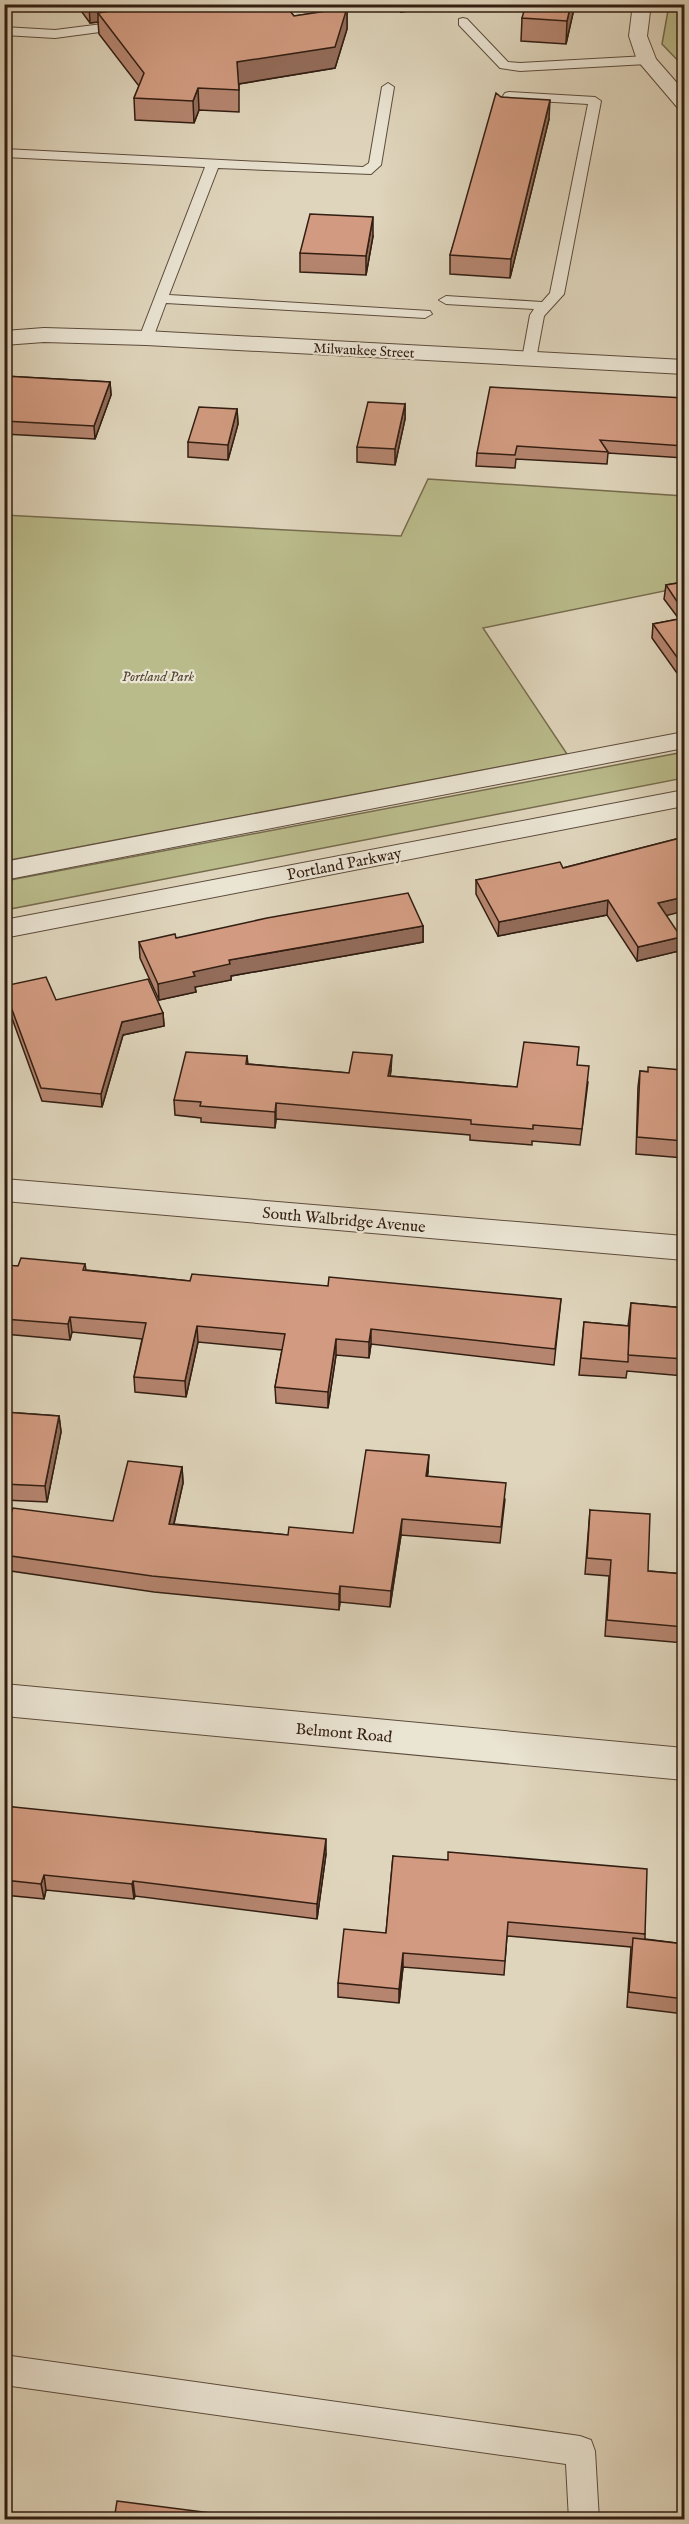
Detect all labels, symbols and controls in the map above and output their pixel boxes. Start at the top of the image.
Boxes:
street label: Milwaukee Street [313,339,415,363]
park label: Portland Park [122,668,194,686]
street label: Portland Parkway [285,844,403,886]
street label: South Walbridge Avenue [261,1204,426,1238]
street label: Belmont Road [295,1720,393,1748]

